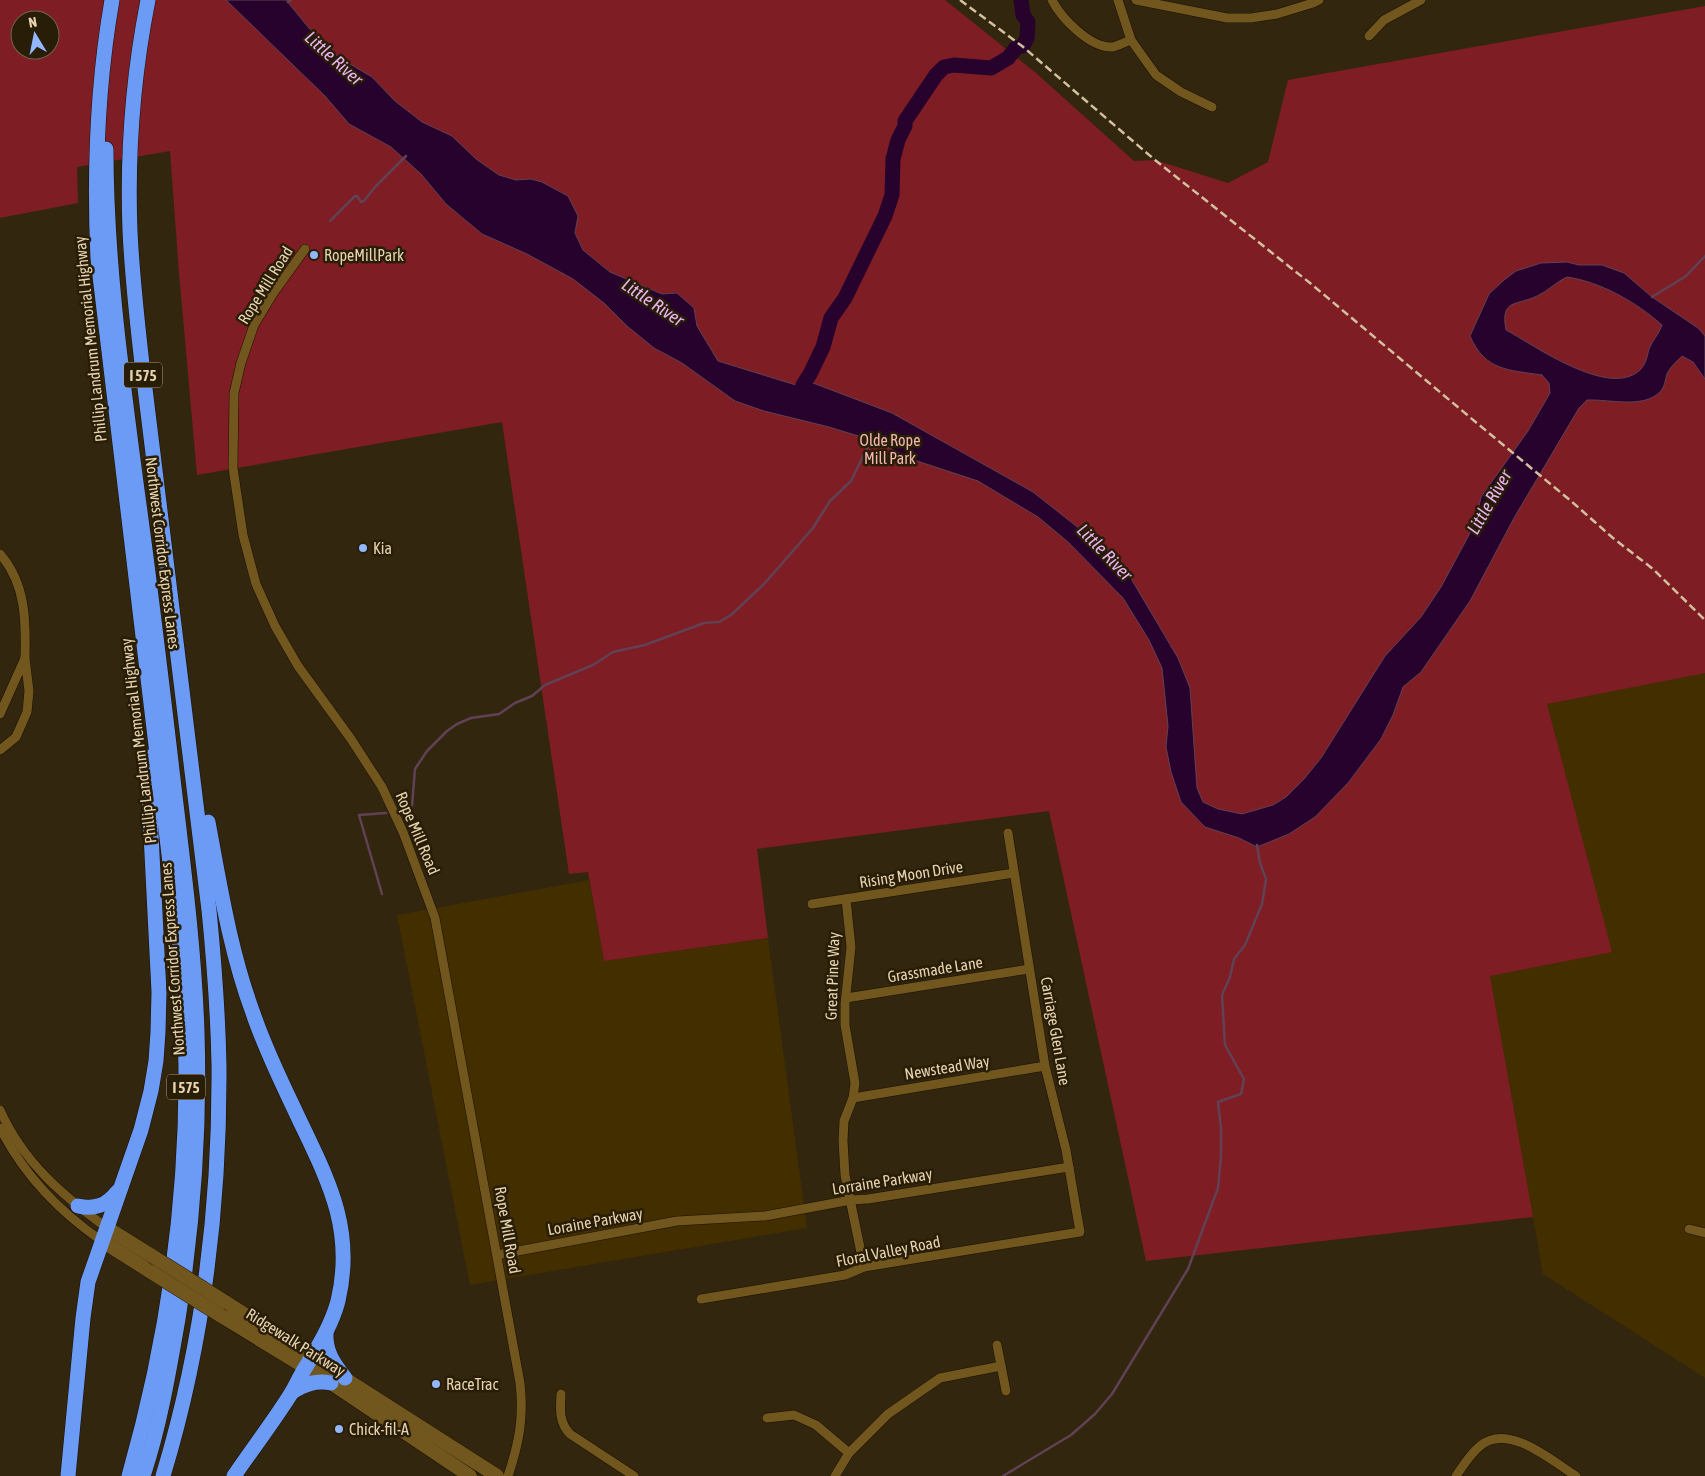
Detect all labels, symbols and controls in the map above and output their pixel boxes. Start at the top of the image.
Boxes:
north arrow [10,10,60,60]
text: N [27,14,38,31]
water label: Little River [301,27,368,90]
street label: Phillip Landrum Memorial Highway [70,235,111,443]
street label: Rope Mill Road [234,243,297,328]
place label: RopeMillPark [324,246,404,265]
marker: RopeMillPark [308,249,320,261]
water label: Little River [618,274,689,331]
road number: I 575 [124,362,162,388]
park label: Olde Rope Mill Park [860,431,920,467]
street label: Northwest Corridor Express Lanes [141,456,184,651]
water label: Little River [1462,466,1516,538]
water label: Little River [1073,519,1138,585]
place label: Kia [373,539,392,557]
marker: Kia [357,542,369,554]
street label: Phillip Landrum Memorial Highway [116,637,161,845]
street label: Rope Mill Road [392,789,444,877]
street label: Rising Moon Drive [858,857,964,892]
street label: Northwest Corridor Express Lanes [156,861,189,1056]
street label: Great Pine Way [821,931,844,1020]
street label: Grassmade Lane [886,953,984,985]
street label: Carriage Glen Lane [1037,975,1074,1087]
street label: Newstead Way [903,1051,991,1084]
road number: I 575 [167,1074,205,1100]
street label: Lorraine Parkway [831,1164,934,1199]
street label: Rope Mill Road [490,1185,525,1275]
street label: Loraine Parkway [546,1204,645,1239]
street label: Floral Valley Road [834,1232,942,1271]
street label: Ridgewalk Parkway [243,1304,349,1381]
place label: RaceTrac [446,1375,499,1393]
marker: RaceTrac [430,1378,442,1390]
place label: Chick-fil-A [349,1420,409,1438]
marker: Chick-fil-A [333,1423,345,1435]

